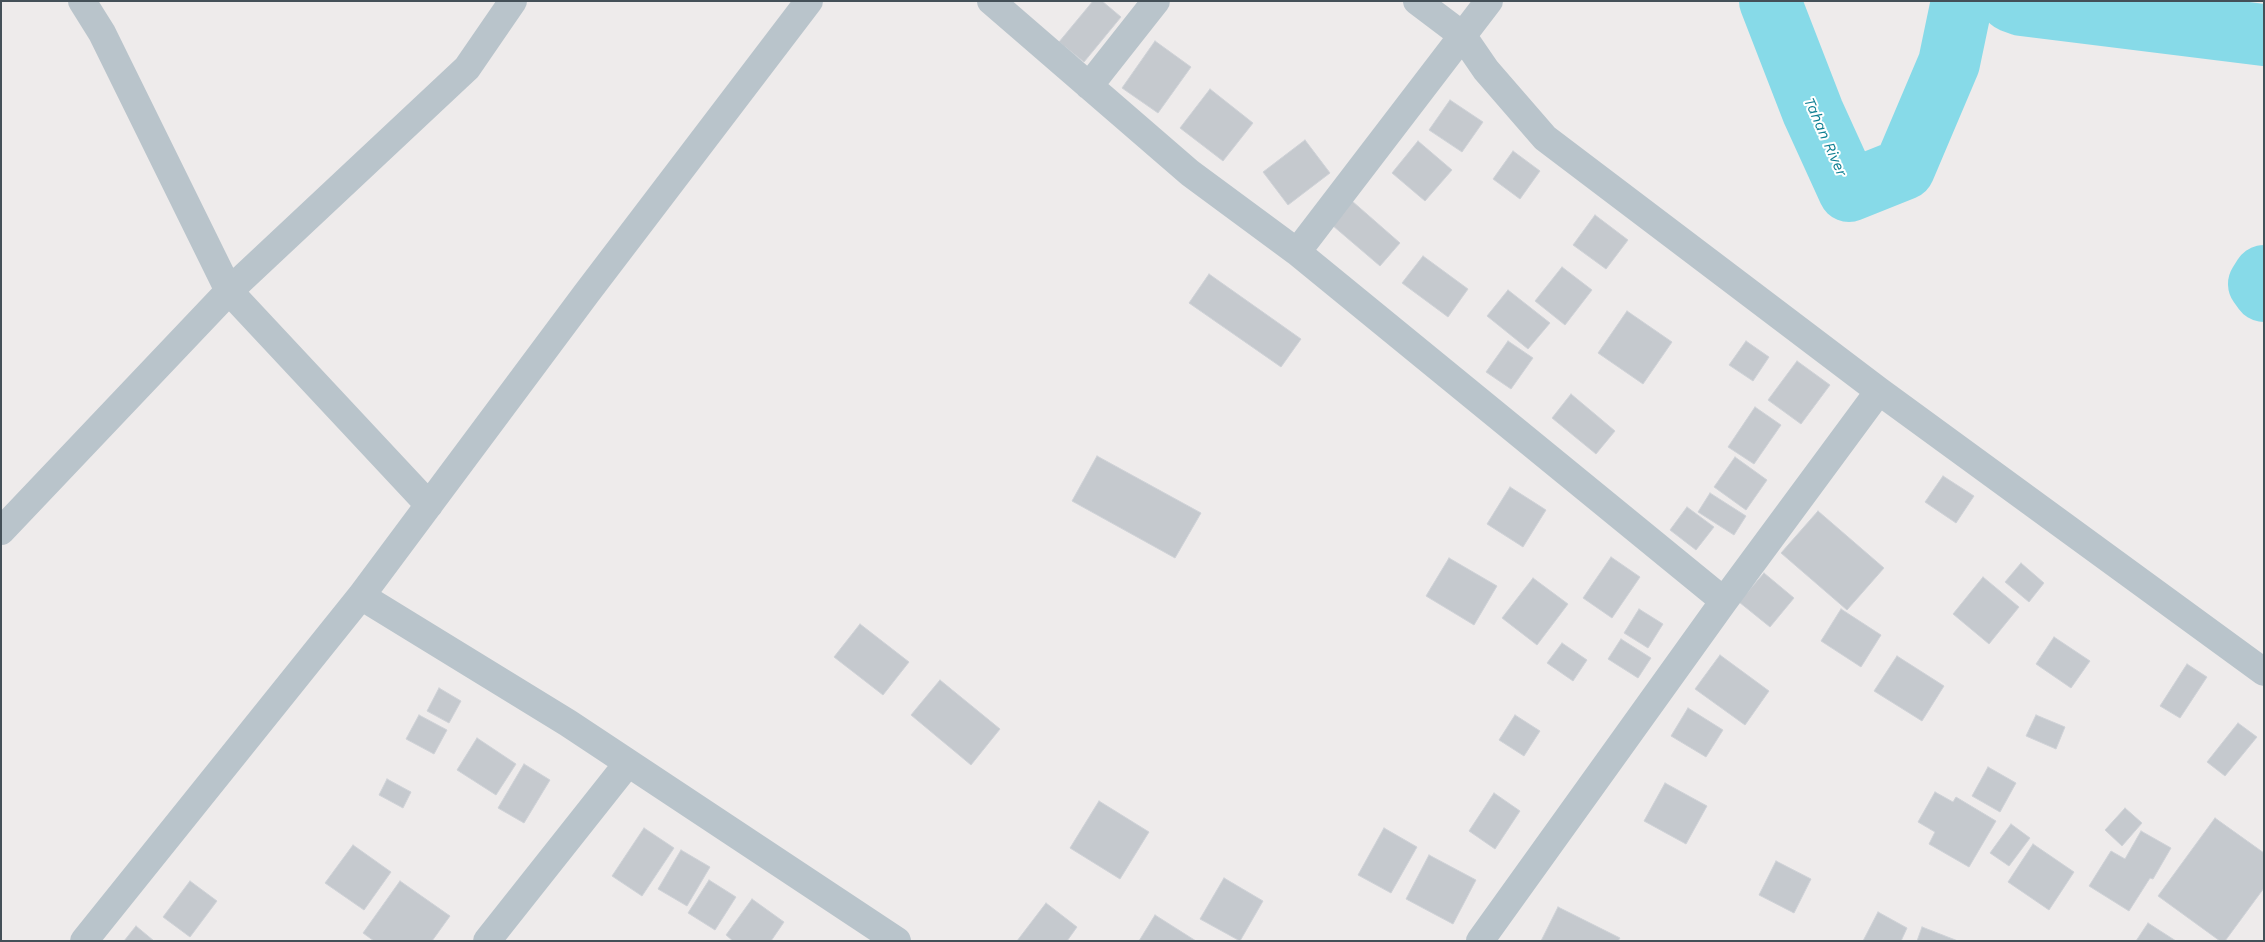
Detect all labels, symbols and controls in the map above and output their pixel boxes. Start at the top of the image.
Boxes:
water label: Tahan River [1800,95,1850,179]

